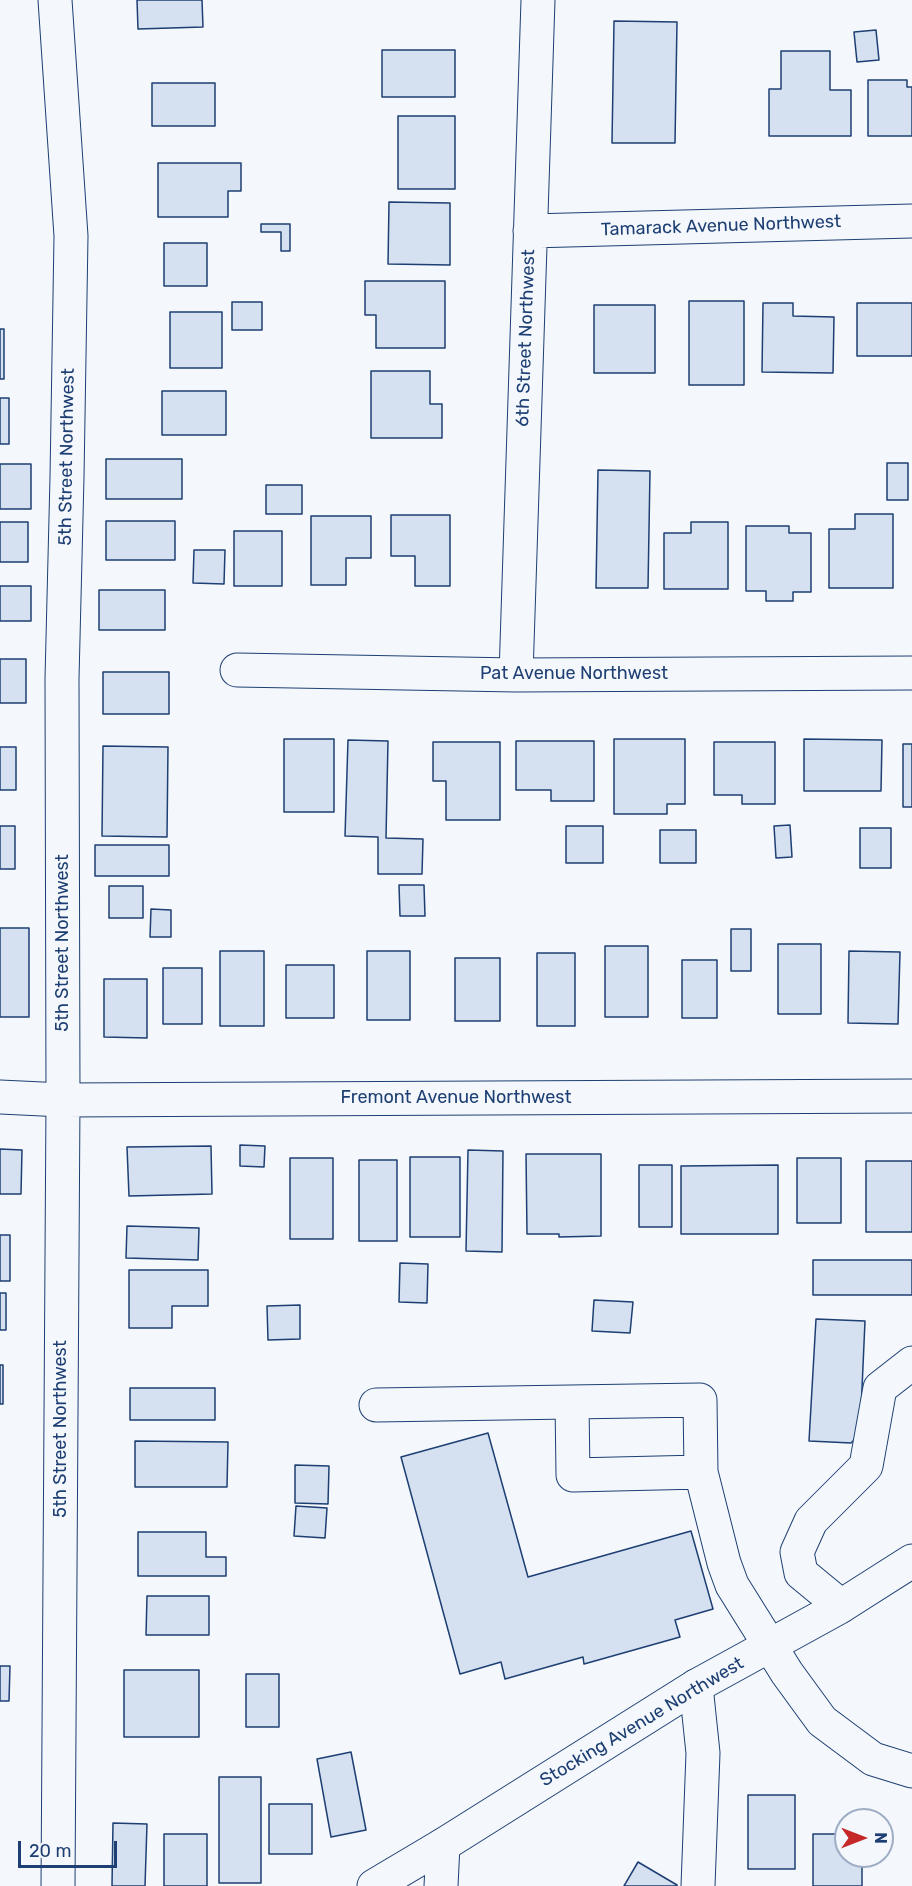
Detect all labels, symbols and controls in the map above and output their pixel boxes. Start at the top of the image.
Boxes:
street label: Tamarack Avenue Northwest [601,211,841,241]
street label: 6th Street Northwest [512,249,540,427]
street label: 5th Street Northwest [55,368,79,546]
street label: Pat Avenue Northwest [480,663,668,685]
street label: 5th Street Northwest [52,854,74,1032]
street label: Fremont Avenue Northwest [340,1087,572,1109]
street label: 5th Street Northwest [50,1340,72,1518]
street label: Stocking Avenue Northwest [536,1653,748,1791]
north arrow [834,1808,894,1868]
scale bar [21,1829,120,1867]
text: N [871,1832,890,1844]
text: 20 m [29,1840,71,1862]

